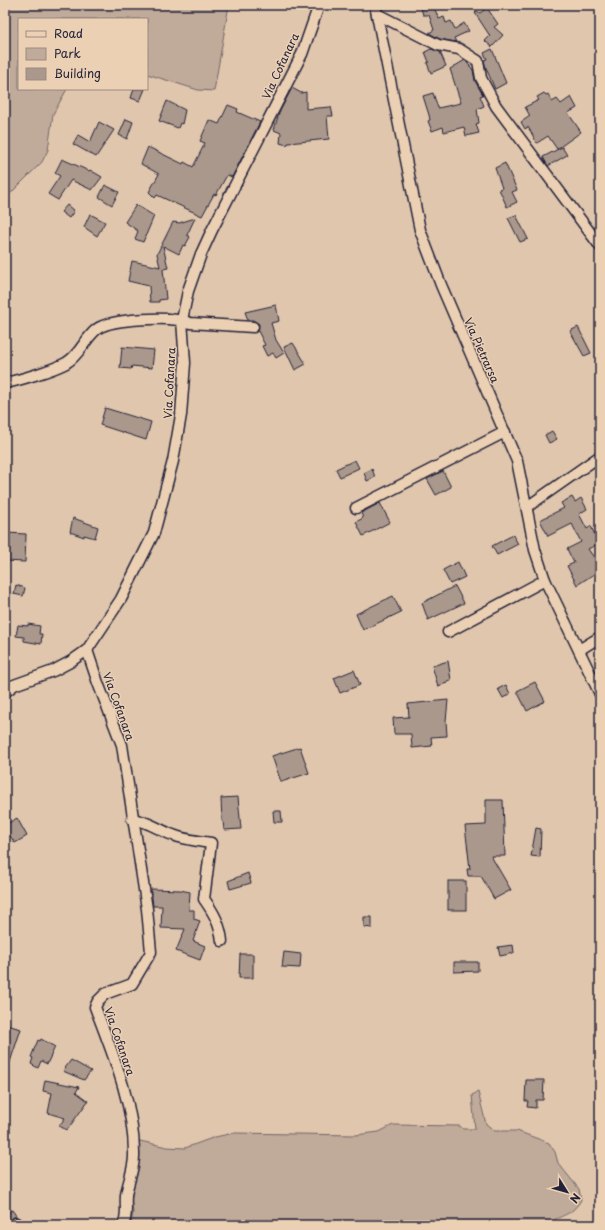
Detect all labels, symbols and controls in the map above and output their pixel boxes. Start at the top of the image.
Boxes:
legend [18,18,148,90]
text: Road [54,24,83,42]
street label: Via Cofanara [257,30,303,102]
text: Park [54,44,81,62]
text: Building [54,64,101,82]
street label: Via Pietrarsa [460,315,504,385]
street label: Via Cofanara [159,347,179,419]
street label: Via Cofanara [99,670,139,743]
street label: Via Cofanara [100,1004,140,1078]
north arrow [547,1172,587,1212]
text: N [566,1190,585,1207]

